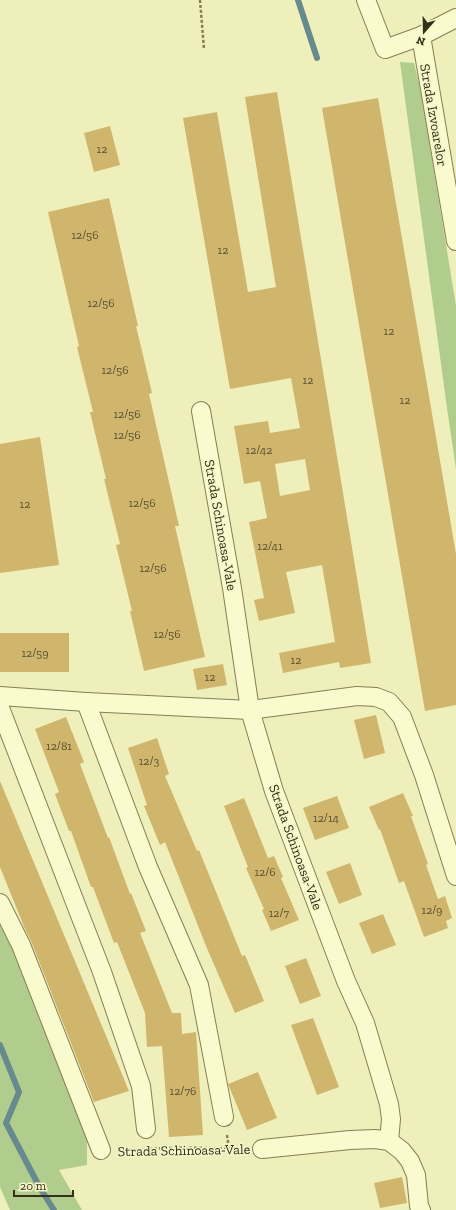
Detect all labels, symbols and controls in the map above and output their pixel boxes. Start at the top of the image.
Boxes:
north arrow [404,12,444,52]
text: N [414,33,427,48]
street label: Strada Izvoarelor [416,62,451,168]
house number: 12 [97,142,107,156]
house number: 12/56 [71,228,99,242]
house number: 12 [218,243,228,257]
house number: 12/56 [87,296,115,310]
house number: 12 [384,324,394,338]
house number: 12/56 [101,363,129,377]
house number: 12 [303,373,313,387]
house number: 12 [400,393,410,407]
house number: 12/56 [113,407,141,421]
house number: 12/56 [113,428,141,442]
house number: 12/42 [246,443,272,457]
street label: Strada Schinoasa-Vale [201,458,240,592]
house number: 12/56 [128,496,156,510]
house number: 12 [20,497,30,511]
house number: 12/41 [257,539,283,553]
house number: 12/56 [139,561,167,575]
house number: 12/56 [153,627,181,641]
house number: 12/59 [21,646,49,660]
house number: 12 [291,653,301,667]
house number: 12 [205,670,215,684]
house number: 12/81 [46,739,72,753]
house number: 12/3 [139,754,159,768]
street label: Strada Schinoasa-Vale [265,782,326,913]
house number: 12/14 [313,811,340,825]
house number: 12/6 [254,865,276,879]
house number: 12/9 [422,903,442,917]
house number: 12/7 [269,906,290,920]
house number: 12/76 [170,1084,196,1098]
street label: Strada Schinoasa-Vale [118,1141,251,1160]
scale bar [14,1172,73,1198]
text: 20 m [20,1179,47,1193]

